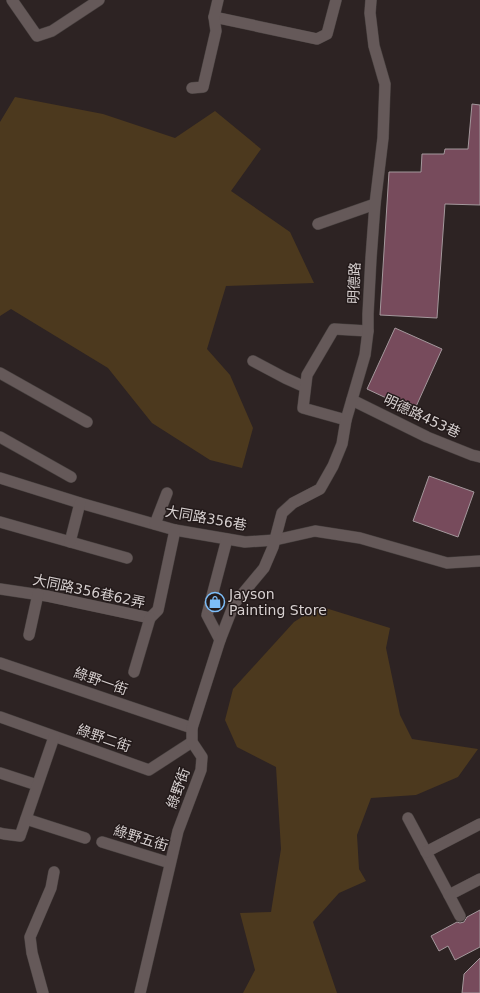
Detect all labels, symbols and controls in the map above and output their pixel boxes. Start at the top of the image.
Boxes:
street label: 明德路 [345,262,363,304]
street label: 明德路453巷 [381,391,463,441]
street label: 大同路356巷 [164,503,248,533]
street label: 大同路356巷62弄 [31,571,147,611]
place label: Jayson Painting Store [228,586,327,618]
shop icon: Jayson Painting Store [204,591,226,613]
street label: 綠野一街 [72,664,130,698]
street label: 綠野二街 [75,721,133,755]
street label: 綠野街 [163,766,193,810]
street label: 綠野五街 [112,822,170,854]

